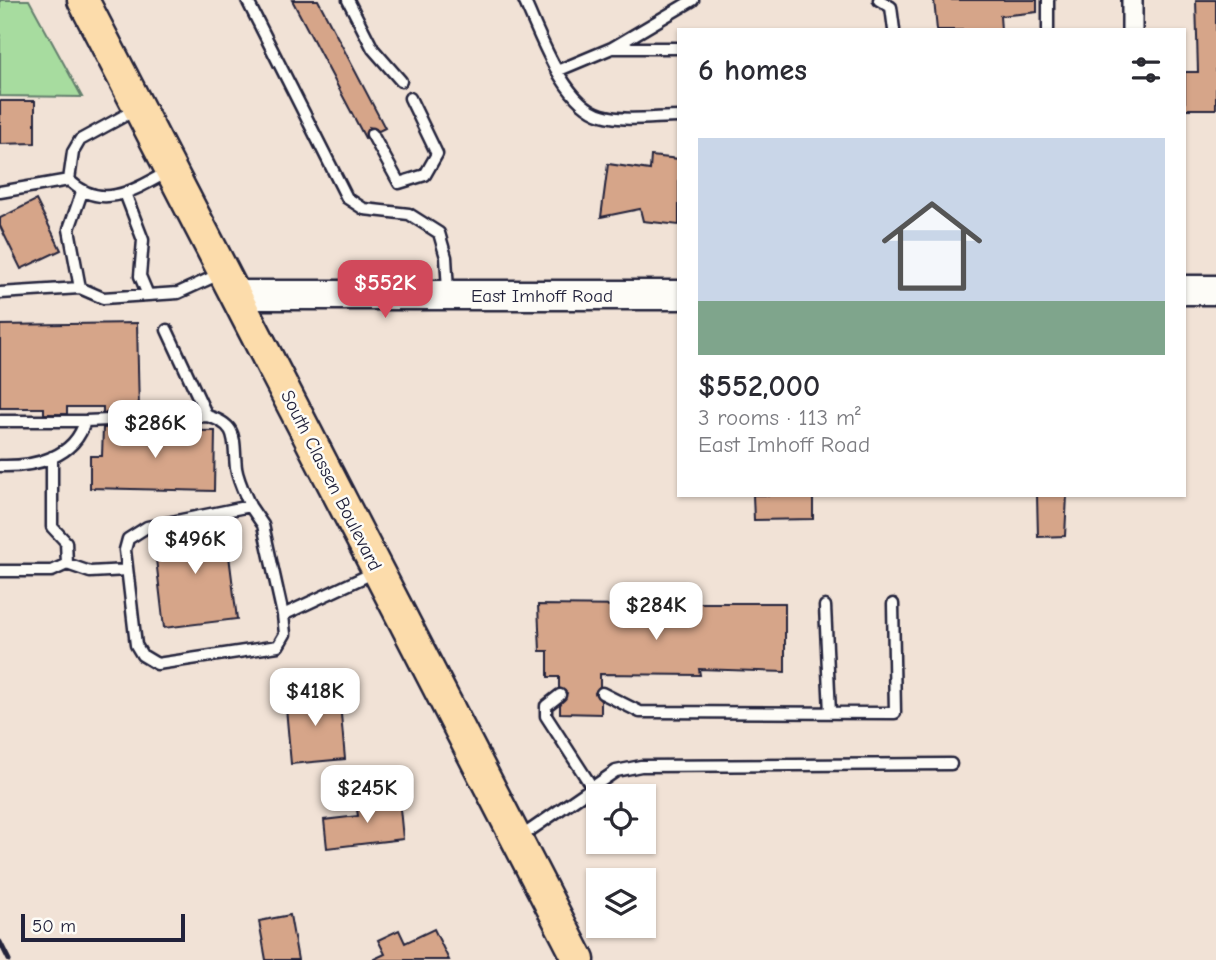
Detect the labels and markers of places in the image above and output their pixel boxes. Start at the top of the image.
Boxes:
pin: $552K [336,260,434,320]
pin: $286K [106,400,204,460]
pin: $496K [146,516,244,576]
pin: $284K [607,582,705,642]
pin: $418K [266,668,364,728]
pin: $245K [318,766,416,825]

